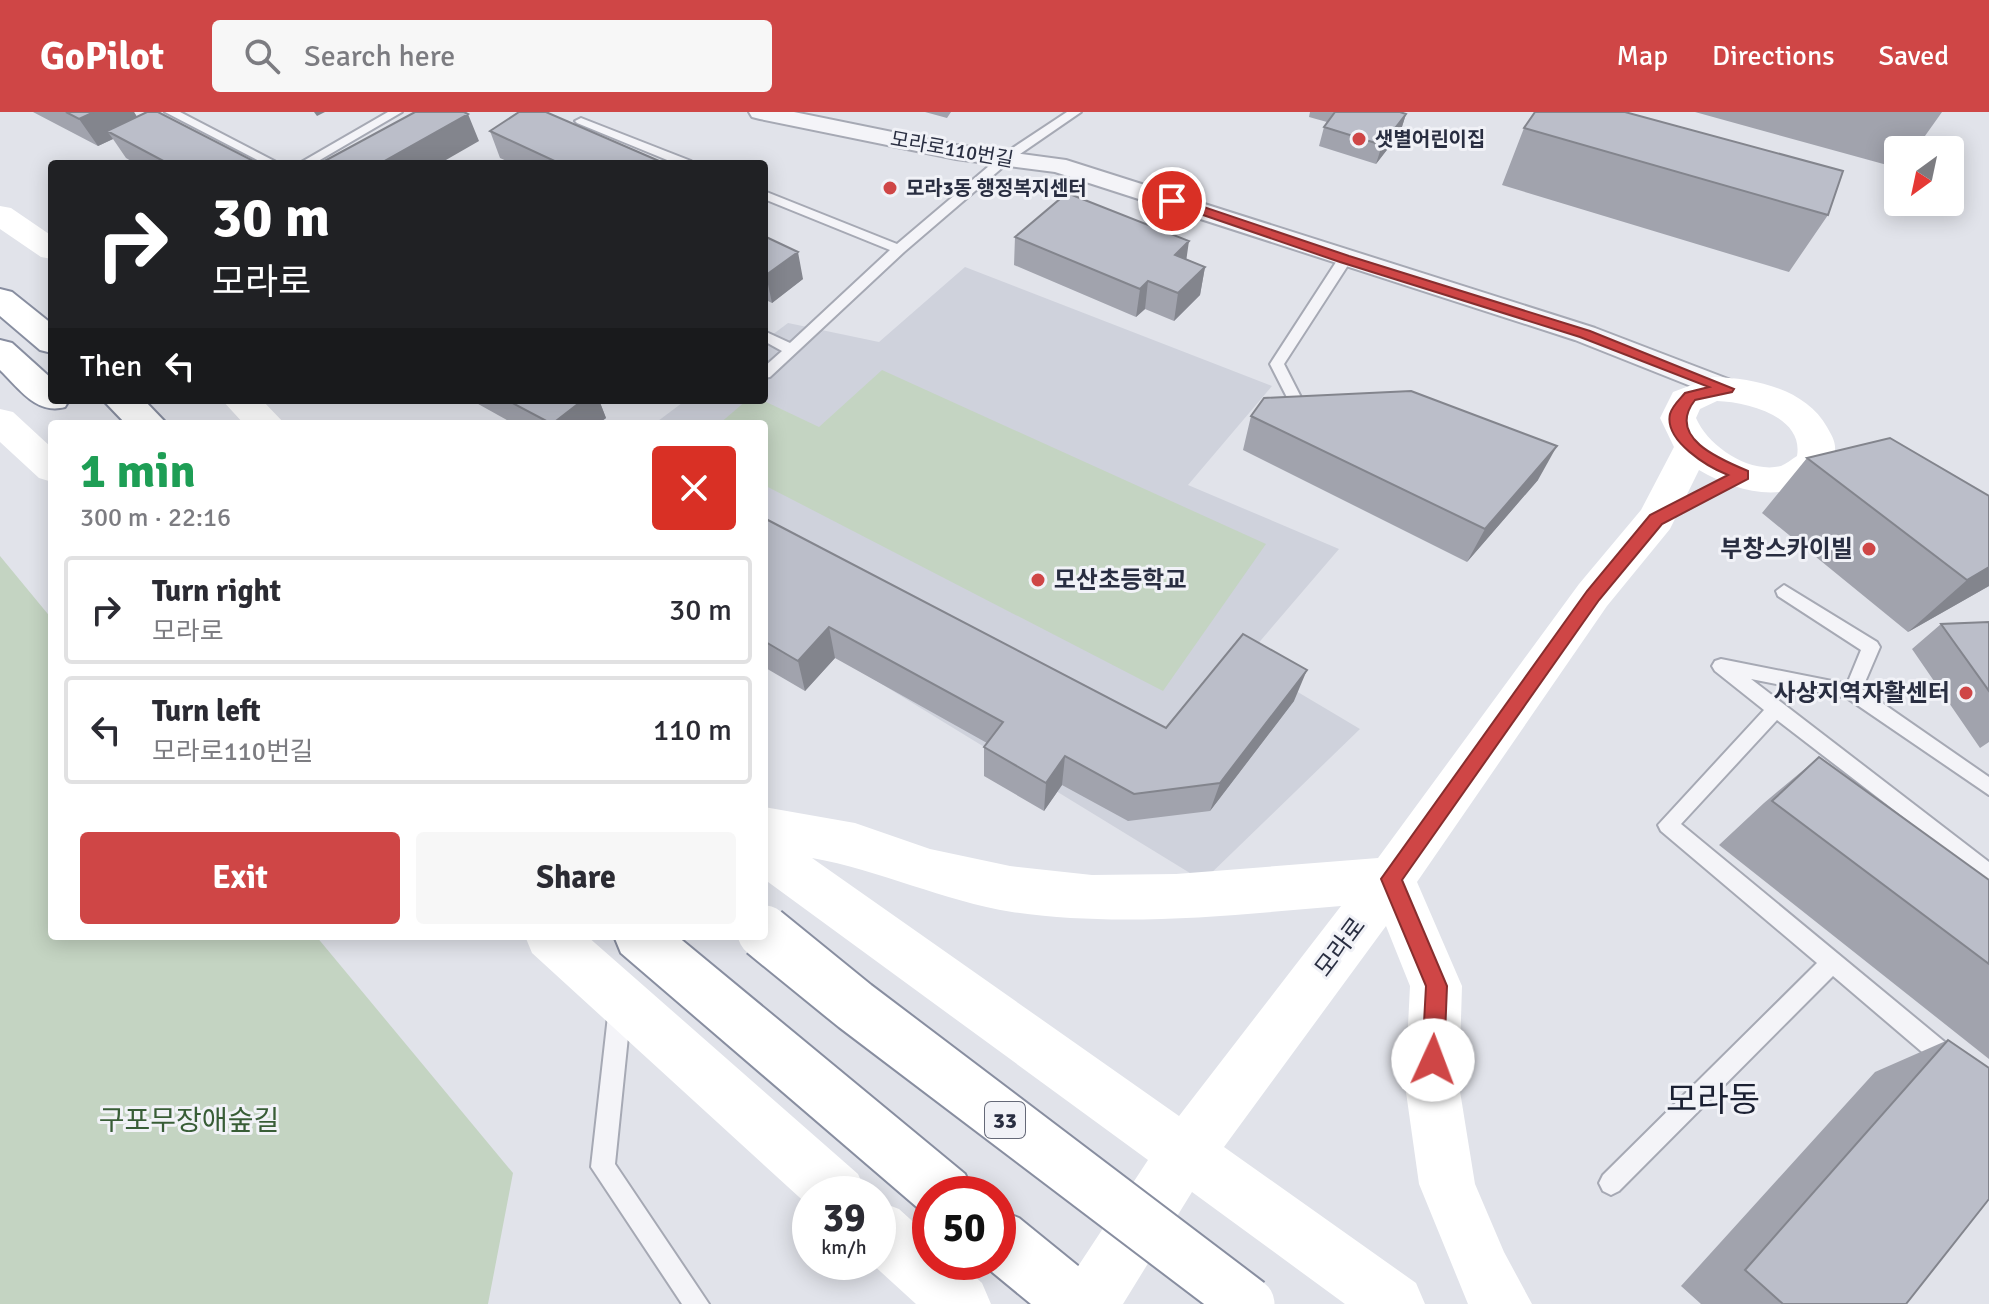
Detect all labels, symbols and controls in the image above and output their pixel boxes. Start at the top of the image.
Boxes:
search box [212,20,772,92]
text: GoPilot [40,33,164,80]
icon: search [240,34,284,78]
text: Search here [304,38,455,75]
text: Map [1616,39,1668,73]
text: Directions [1712,39,1834,73]
text: Saved [1878,39,1949,73]
street label: 모라로110번길 [888,126,1015,173]
place label: 샛별어린이집 [1375,127,1485,152]
marker: 샛별어린이집 [1350,130,1368,148]
north arrow [1884,136,1964,216]
map controls [1884,136,1964,216]
pin [1138,167,1206,235]
place label: 모라3동 행정복지센터 [906,176,1087,201]
marker: 모라3동 행정복지센터 [881,179,899,197]
icon: arrive [1150,179,1194,223]
text: 30 m [212,183,330,252]
icon: right [80,192,184,296]
text: 모라로 [212,260,311,305]
icon: left [158,344,202,388]
text: Then [80,348,142,385]
text: 1 min [80,442,196,501]
button: close [652,446,736,530]
text: 300 m · 22:16 [80,502,231,534]
place label: 부창스카이빌 [1721,534,1853,564]
marker: 부창스카이빌 [1860,540,1878,558]
place label: 모산초등학교 [1054,565,1186,595]
marker: 모산초등학교 [1029,571,1047,589]
text: Turn right [152,573,281,610]
icon: right [84,588,128,632]
text: 30 m [669,592,732,629]
text: 모라로 [152,616,224,648]
place label: 사상지역자활센터 [1773,678,1950,708]
marker: 사상지역자활센터 [1957,684,1975,702]
text: Turn left [152,693,261,730]
icon: left [84,708,128,752]
text: 110 m [653,712,732,749]
text: 모라로110번길 [152,736,314,768]
button: Exit [80,832,400,924]
button: Share [416,832,736,924]
street label: 모라로 [1308,912,1372,982]
position arrow [1391,1018,1475,1102]
district label: 모라동 [1666,1079,1760,1121]
road number: 33 [985,1102,1025,1138]
park label: 구포무장애숲길 [99,1104,279,1138]
speed limit sign: 50 [912,1176,1016,1280]
text: 39 [822,1193,866,1243]
text: km/h [821,1235,867,1260]

